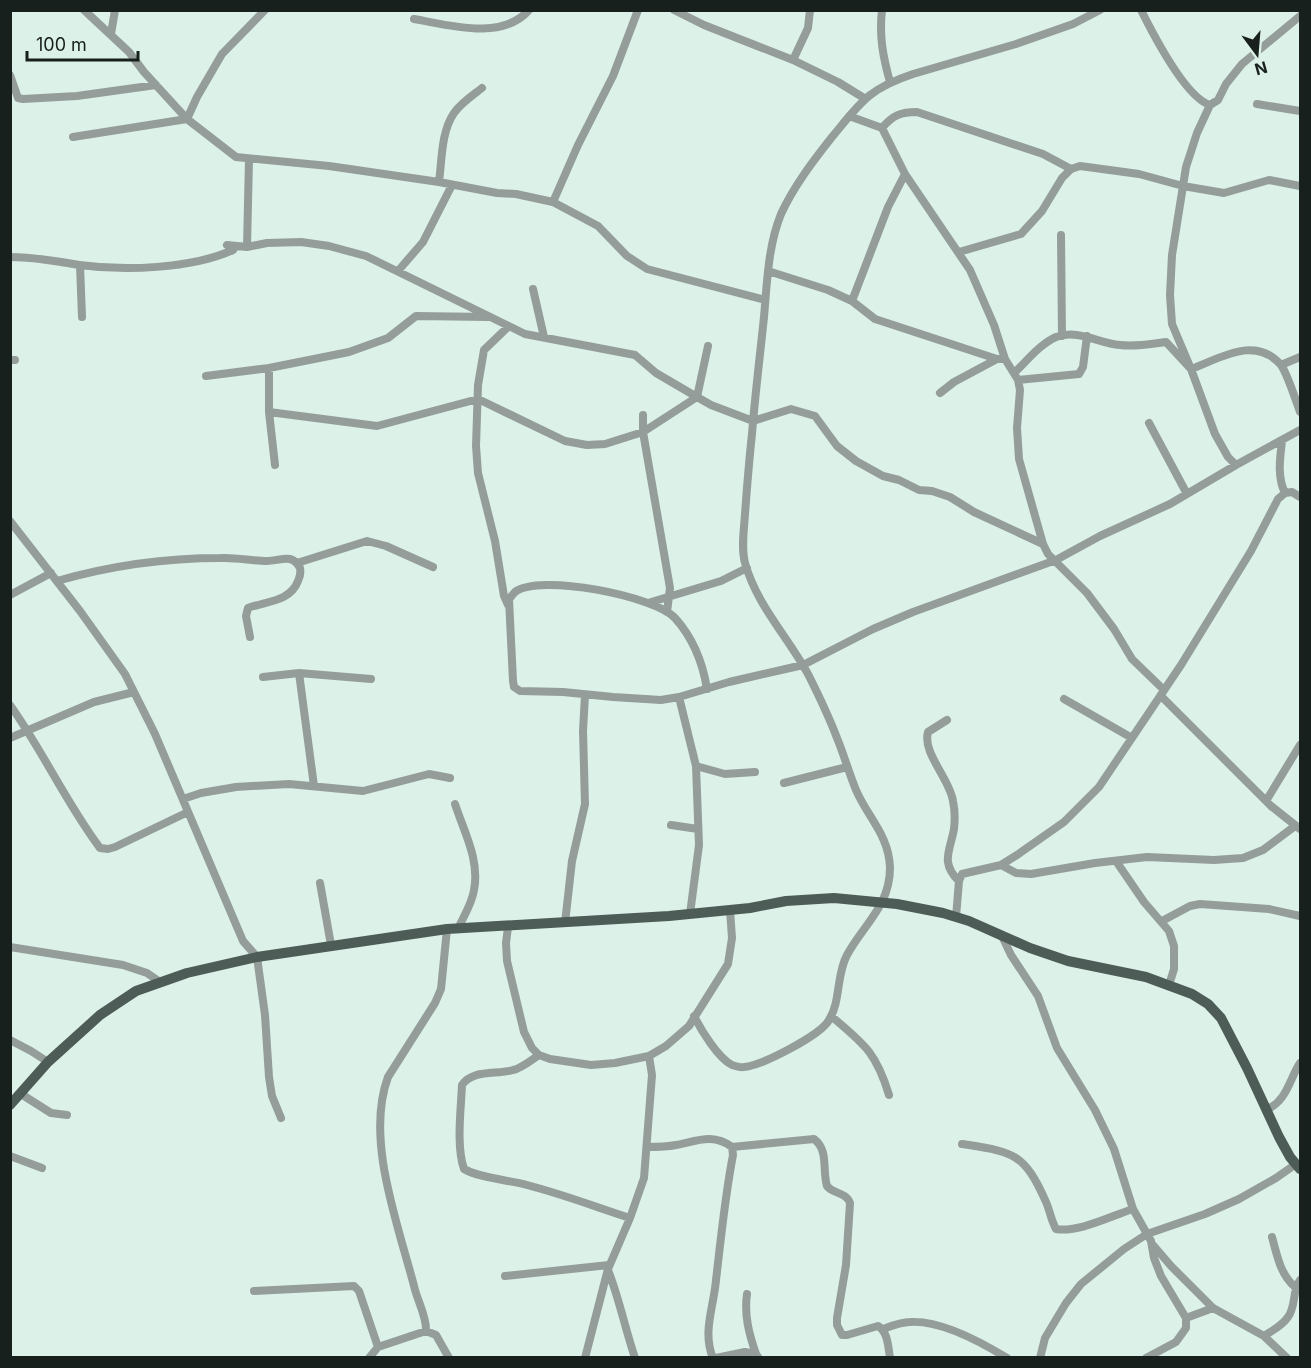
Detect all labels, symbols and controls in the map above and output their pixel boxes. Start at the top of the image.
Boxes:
scale bar [27,24,138,62]
north arrow [1227,24,1287,84]
text: 100 m [36,34,87,55]
text: N [1253,57,1270,80]

